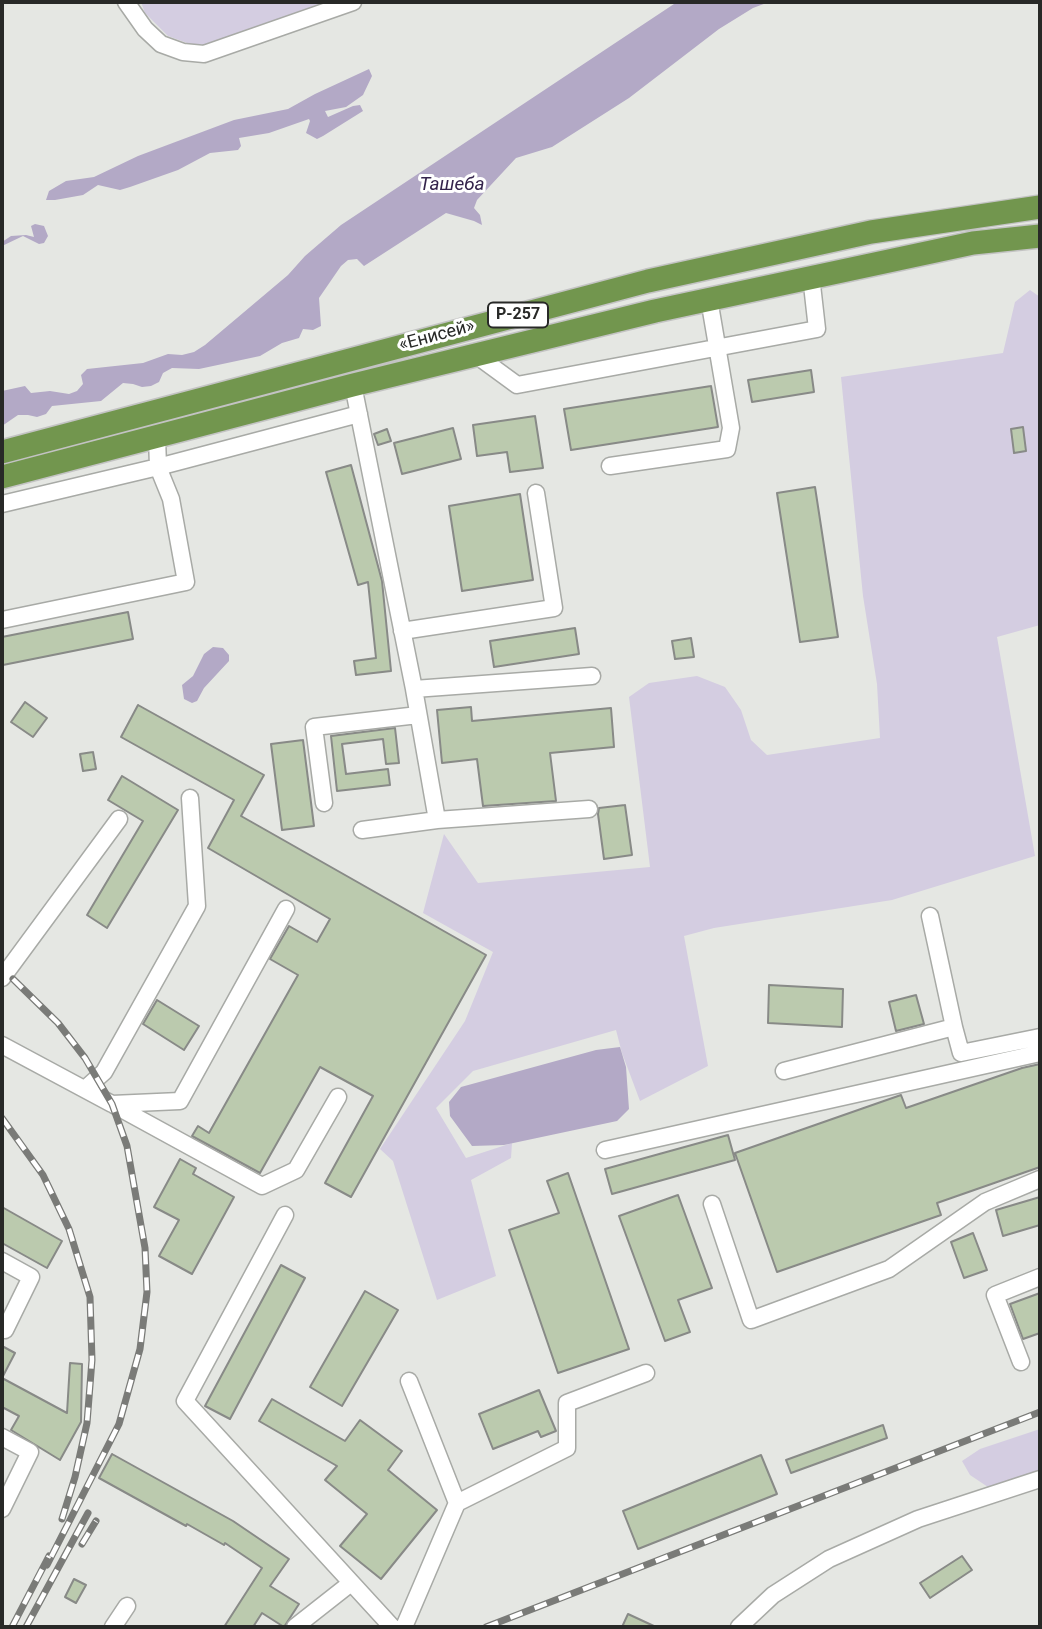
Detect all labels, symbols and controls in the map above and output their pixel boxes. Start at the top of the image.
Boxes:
water label: Ташеба [420,174,484,196]
road number: Р-257 [488,302,548,328]
street label: «Енисей» [397,316,477,356]

